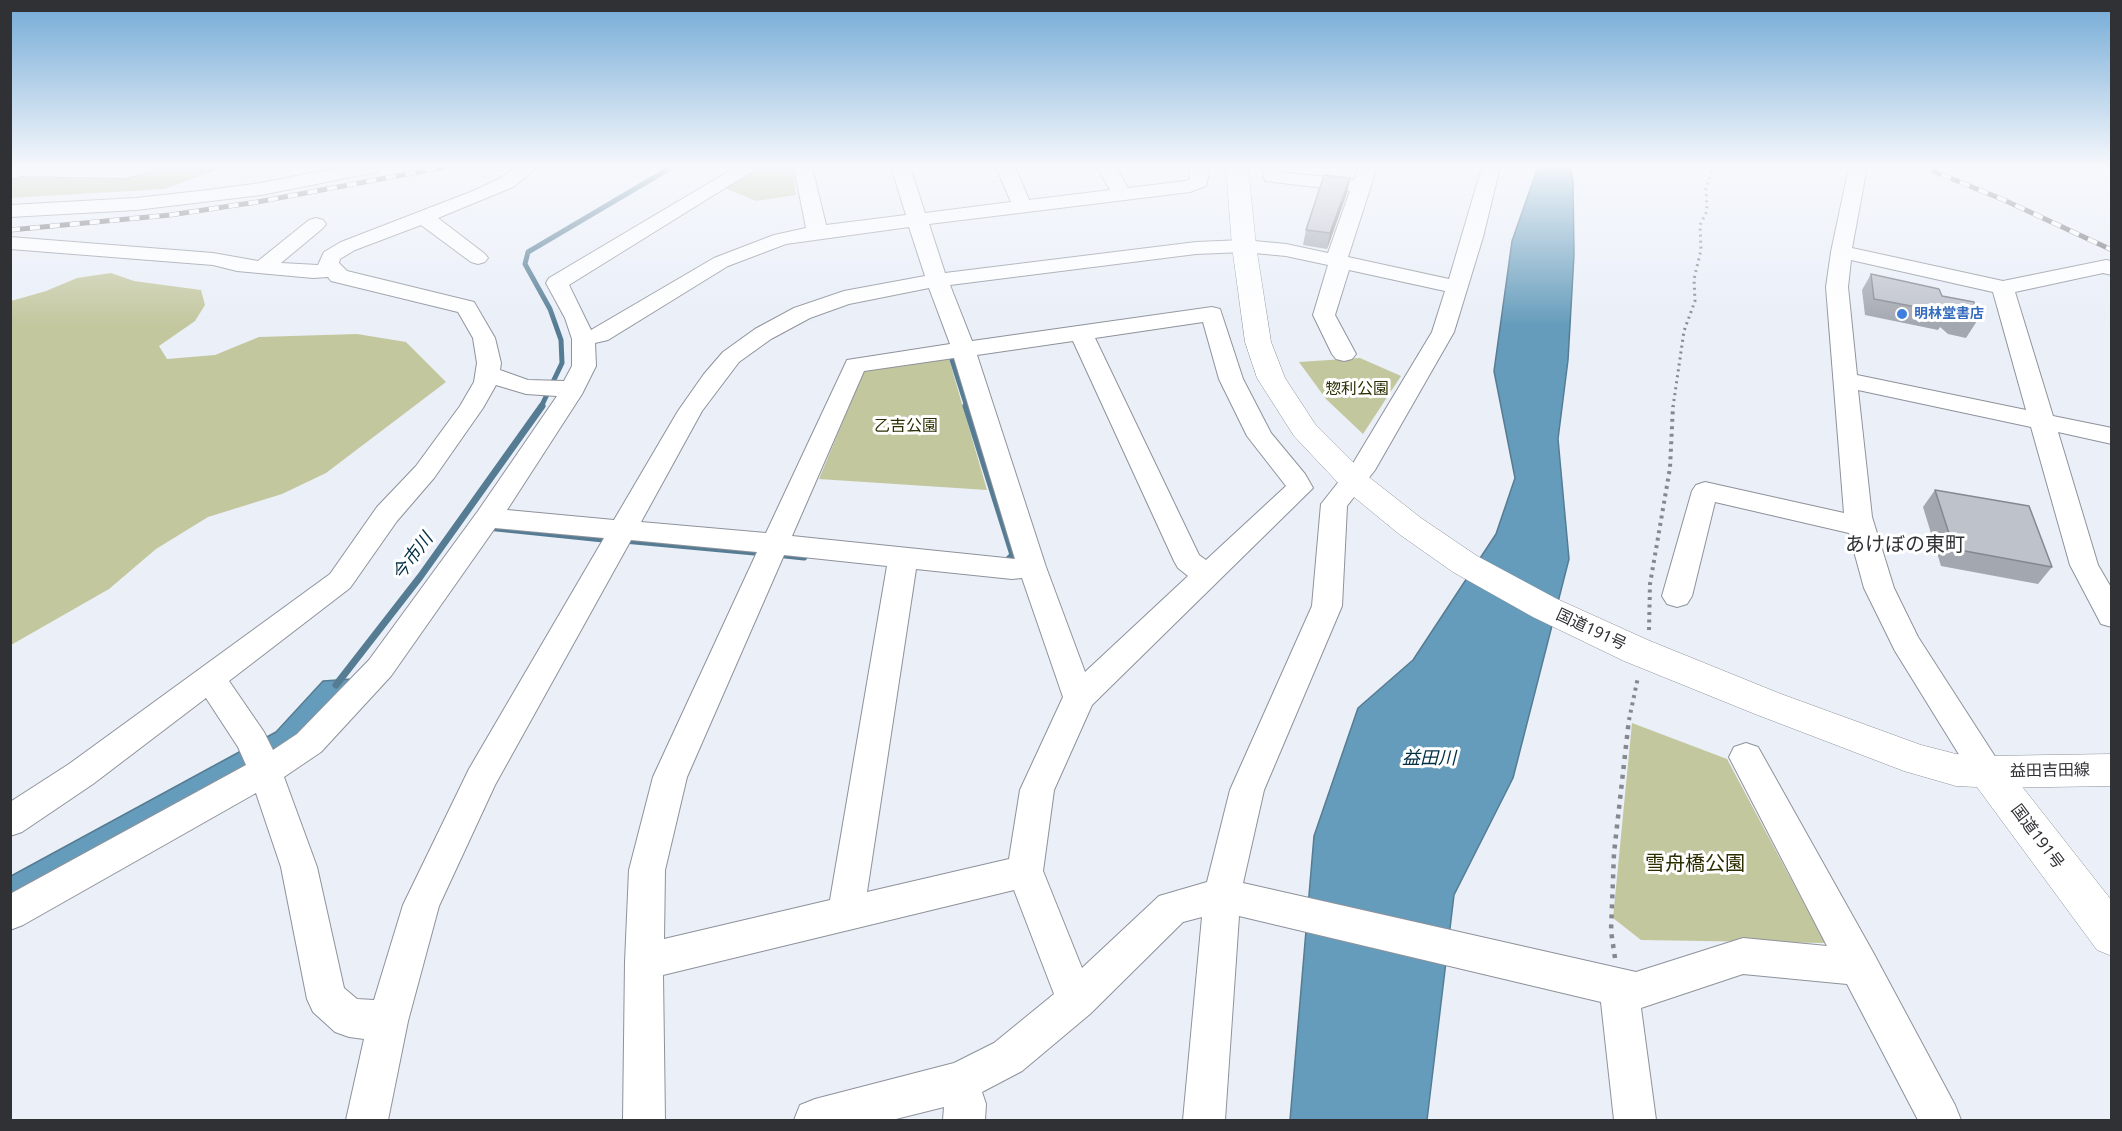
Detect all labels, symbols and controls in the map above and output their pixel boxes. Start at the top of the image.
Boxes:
place label: 明林堂書店 [1914,306,1984,322]
marker: 明林堂書店 [1895,307,1909,321]
park label: 惣利公園 [1325,379,1389,399]
park label: 乙吉公園 [874,416,938,436]
water label: 今市川 [388,529,438,585]
district label: あけぼの東町 [1845,533,1965,557]
street label: 国道191号 [1553,605,1629,655]
water label: 益田川 [1402,748,1456,770]
street label: 益田吉田線 [2010,761,2090,781]
street label: 国道191号 [2007,801,2067,873]
park label: 雪舟橋公園 [1645,852,1745,876]

